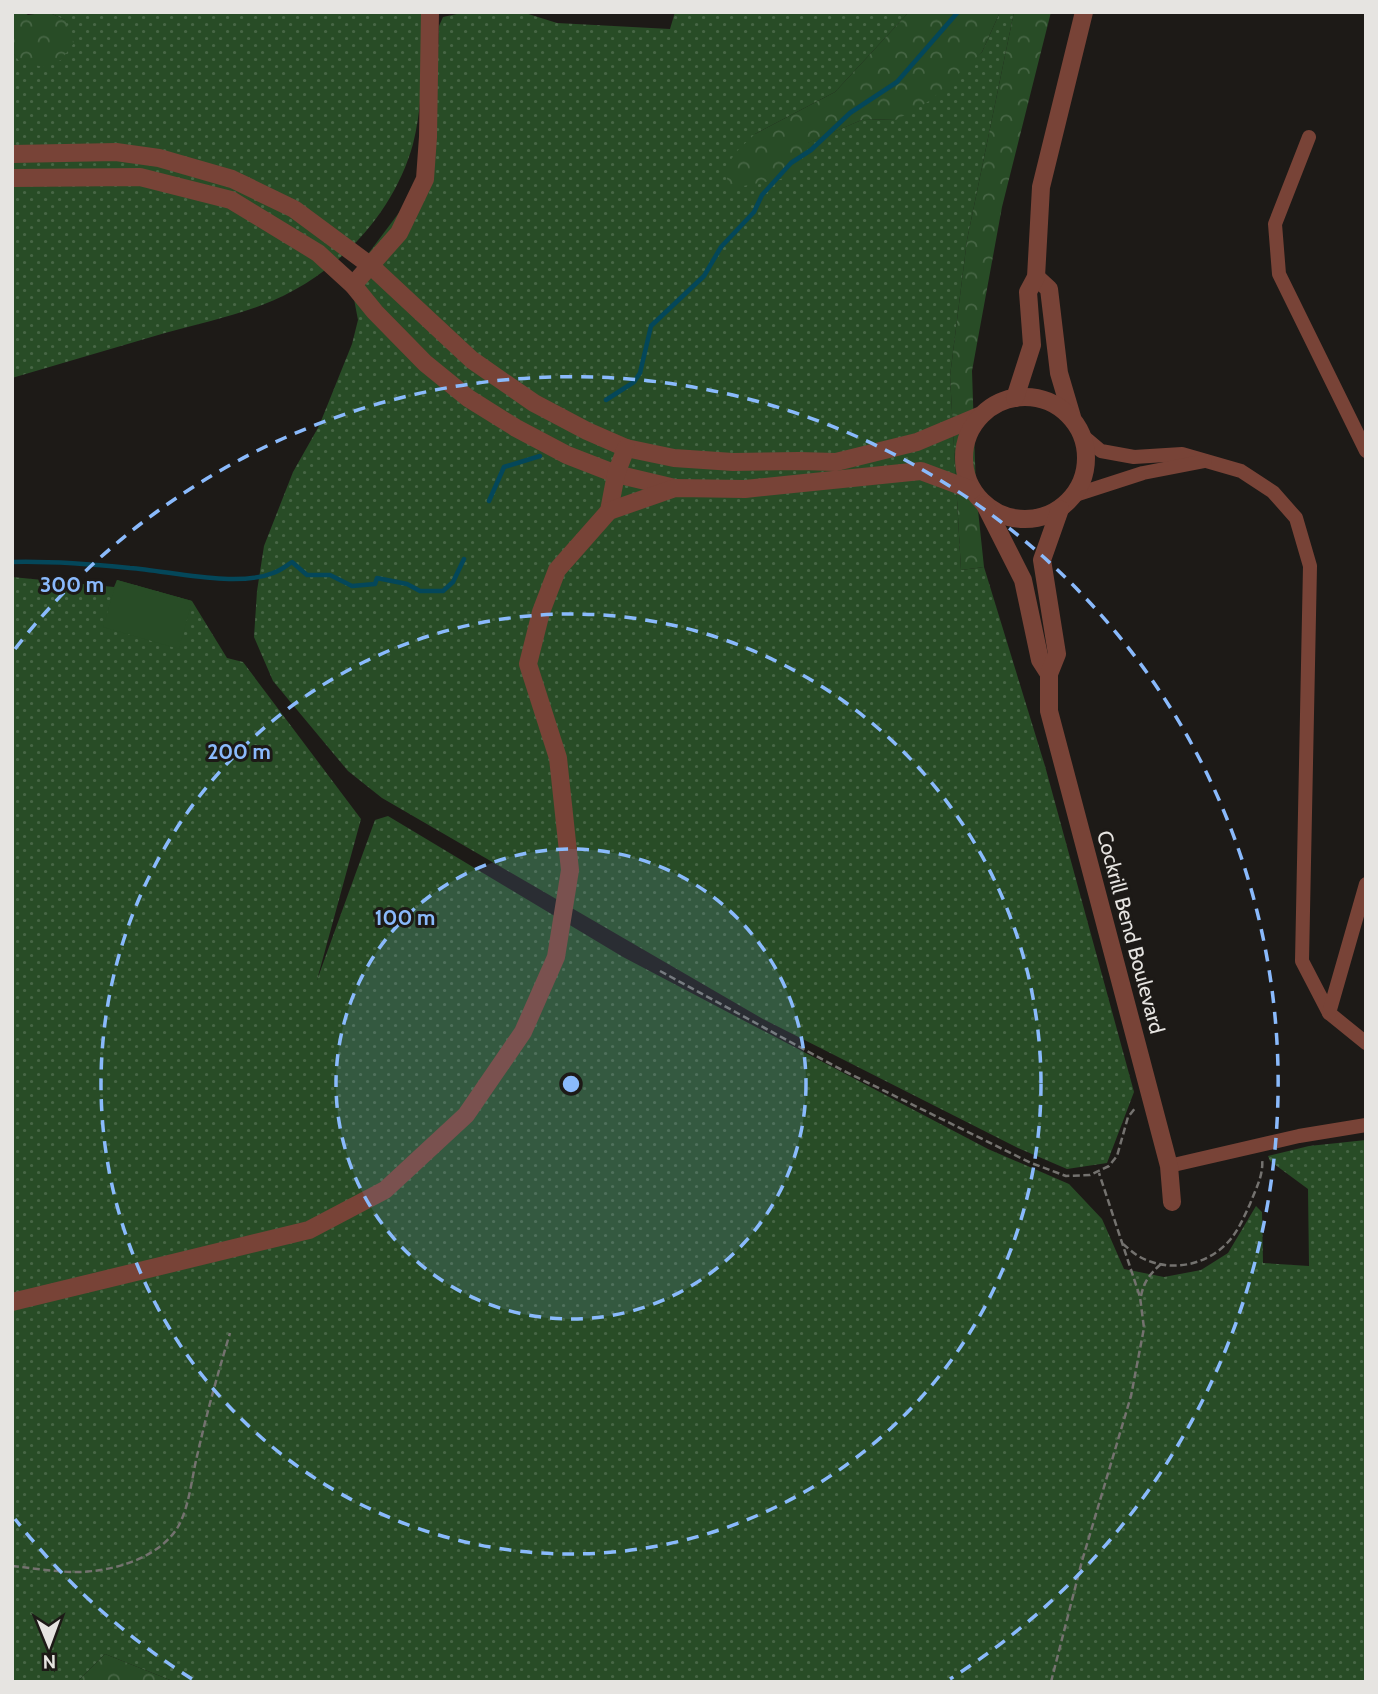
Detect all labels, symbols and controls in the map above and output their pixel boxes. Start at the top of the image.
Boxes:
text: 300 m [40,572,104,597]
text: 200 m [207,739,271,764]
street label: Cockrill Bend Boulevard [1092,828,1170,1036]
text: 100 m [375,905,435,930]
centre of rings [559,1072,583,1096]
north arrow [14,1610,84,1680]
text: N [42,1650,56,1673]

